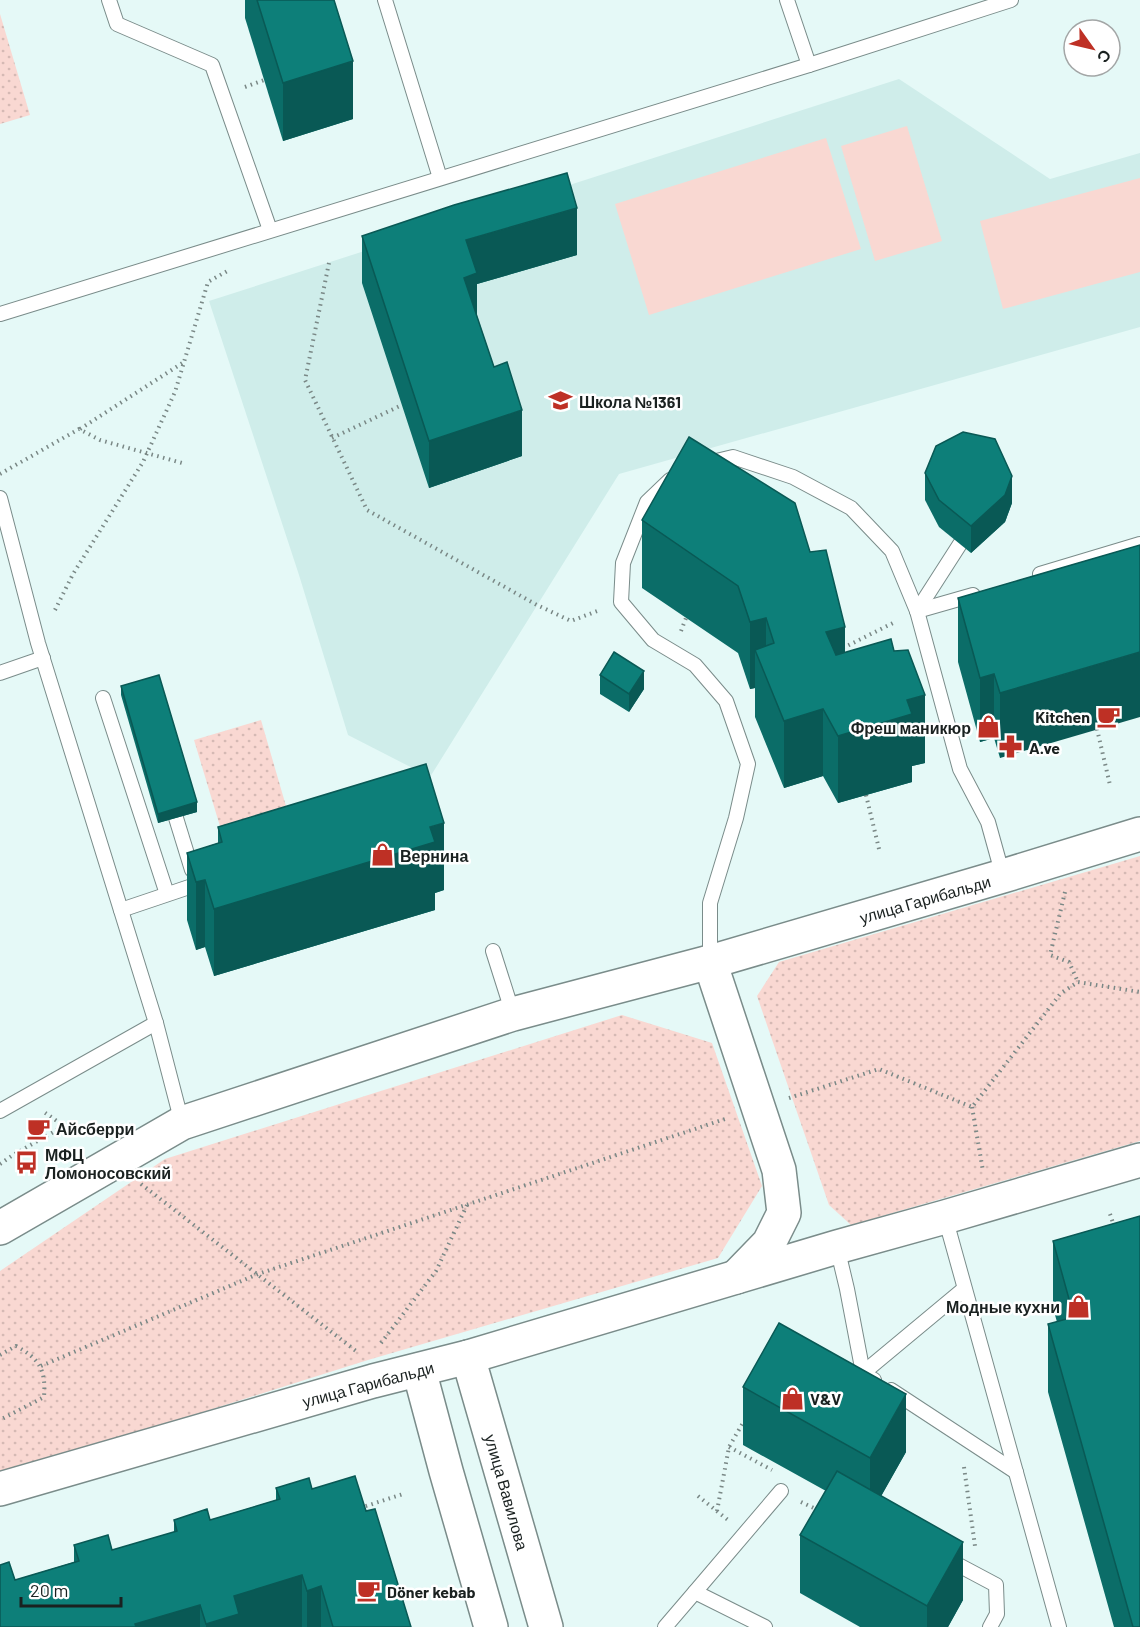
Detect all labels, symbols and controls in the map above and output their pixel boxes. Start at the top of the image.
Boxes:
north arrow [1062,18,1122,78]
text: С [1093,47,1116,67]
school or university icon: Школа №1361 [548,388,574,414]
place label: Школа №1361 [579,392,681,411]
cafe icon: Kitchen [1095,703,1121,729]
place label: Kitchen [1035,707,1090,726]
shop icon: Фреш маникюр [976,714,1002,740]
place label: Фреш маникюр [851,718,971,737]
pharmacy icon: A.ve [998,734,1024,760]
place label: A.ve [1029,738,1060,757]
shop icon: Вернина [369,842,395,868]
place label: Вернина [400,846,468,865]
street label: улица Гарибальди [857,871,993,927]
cafe icon: Айсберри [25,1115,51,1141]
place label: Айсберри [56,1119,134,1138]
place label: МФЦ Ломоносовский [45,1145,171,1182]
bus stop icon: МФЦ Ломоносовский [14,1150,40,1176]
shop icon: Модные кухни [1065,1293,1091,1319]
place label: Модные кухни [946,1297,1060,1316]
street label: улица Гарибальди [300,1357,436,1411]
shop icon: V&V [779,1385,805,1411]
place label: V&V [810,1389,841,1408]
street label: улица Вавилова [481,1432,533,1552]
scale bar [21,1570,122,1608]
cafe icon: Döner kebab [356,1578,382,1604]
text: 20 m [30,1579,68,1601]
place label: Döner kebab [387,1582,476,1601]

